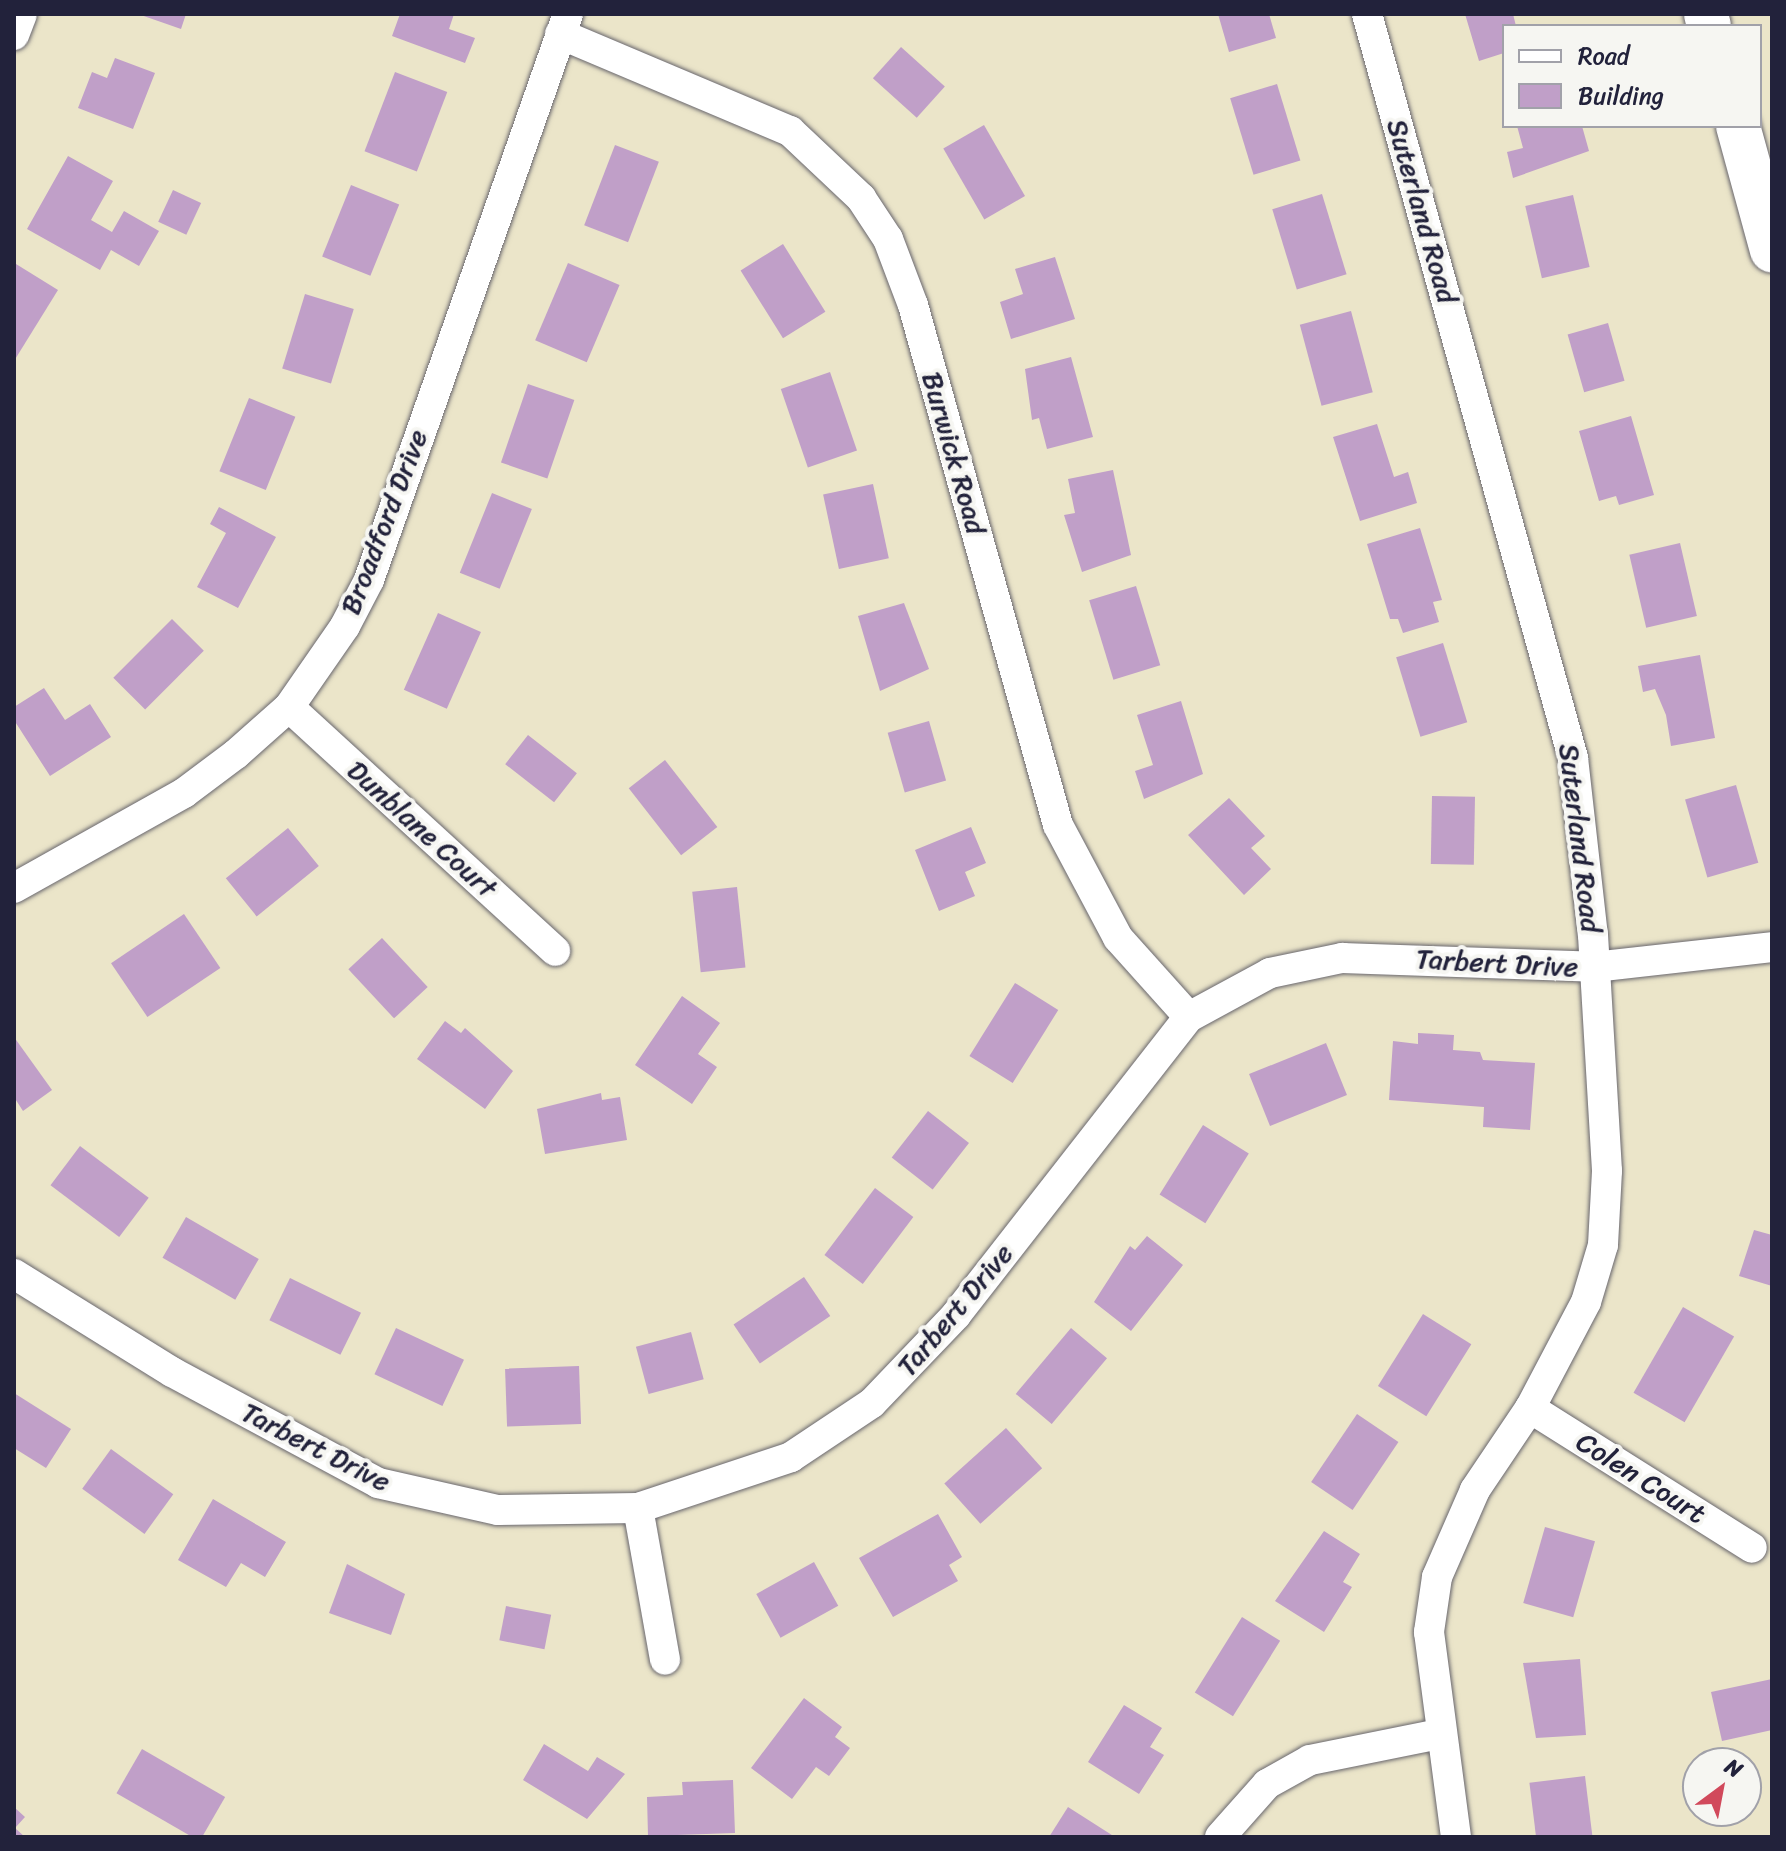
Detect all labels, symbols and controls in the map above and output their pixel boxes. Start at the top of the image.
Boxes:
legend [1502,24,1762,128]
text: Road [1578,35,1629,77]
text: Building [1578,75,1664,117]
street label: Suterland Road [1380,115,1464,307]
street label: Burwick Road [915,368,993,538]
street label: Broadford Drive [333,425,435,619]
street label: Suterland Road [1552,742,1608,934]
street label: Dunblane Court [340,753,504,905]
street label: Tarbert Drive [1415,942,1579,984]
street label: Tarbert Drive [890,1237,1020,1383]
street label: Tarbert Drive [236,1395,396,1499]
street label: Colen Court [1570,1425,1712,1531]
north arrow [1682,1747,1762,1827]
text: N [1717,1747,1751,1788]

